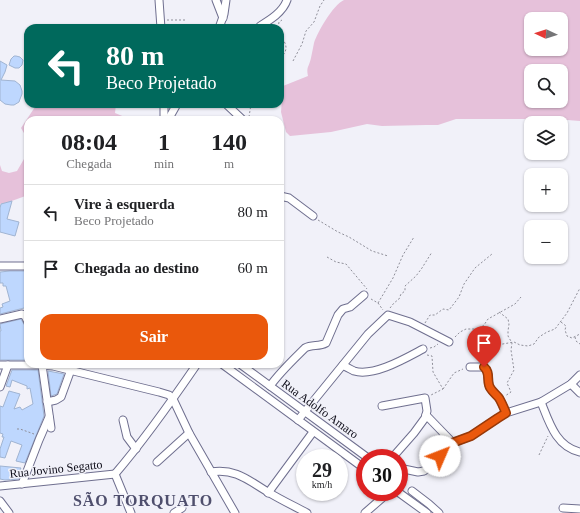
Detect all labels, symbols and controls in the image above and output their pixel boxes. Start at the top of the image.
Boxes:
north arrow [524,12,568,56]
map controls [524,12,568,264]
icon: left [40,40,92,92]
text: 80 m [106,40,164,71]
button: search [524,64,568,108]
text: Beco Projetado [106,73,216,93]
button: layers [524,116,568,160]
text: 08:04 [61,129,117,155]
text: 1 [158,129,170,155]
text: 140 [211,129,247,155]
text: Chegada [66,156,112,171]
text: min [154,156,174,171]
text: m [224,156,234,171]
button: + [524,168,568,212]
text: Vire à esquerda [74,196,175,212]
icon: left [40,202,62,224]
text: 80 m [238,204,268,220]
text: Beco Projetado [74,213,154,228]
button: − [524,220,568,264]
icon: arrive [40,258,62,280]
text: Chegada ao destino [74,260,199,276]
text: 60 m [238,260,268,276]
button: Sair [40,314,268,360]
pin [467,326,501,367]
icon: arrive [473,332,495,354]
street label: Rua Adolfo Amaro [279,376,361,442]
position arrow [419,435,461,477]
speed limit sign: 30 [356,449,408,501]
street label: Rua Jovino Segatto [9,457,103,481]
text: 29 [312,459,332,481]
text: km/h [312,479,332,490]
district label: SÃO TORQUATO [73,491,213,509]

